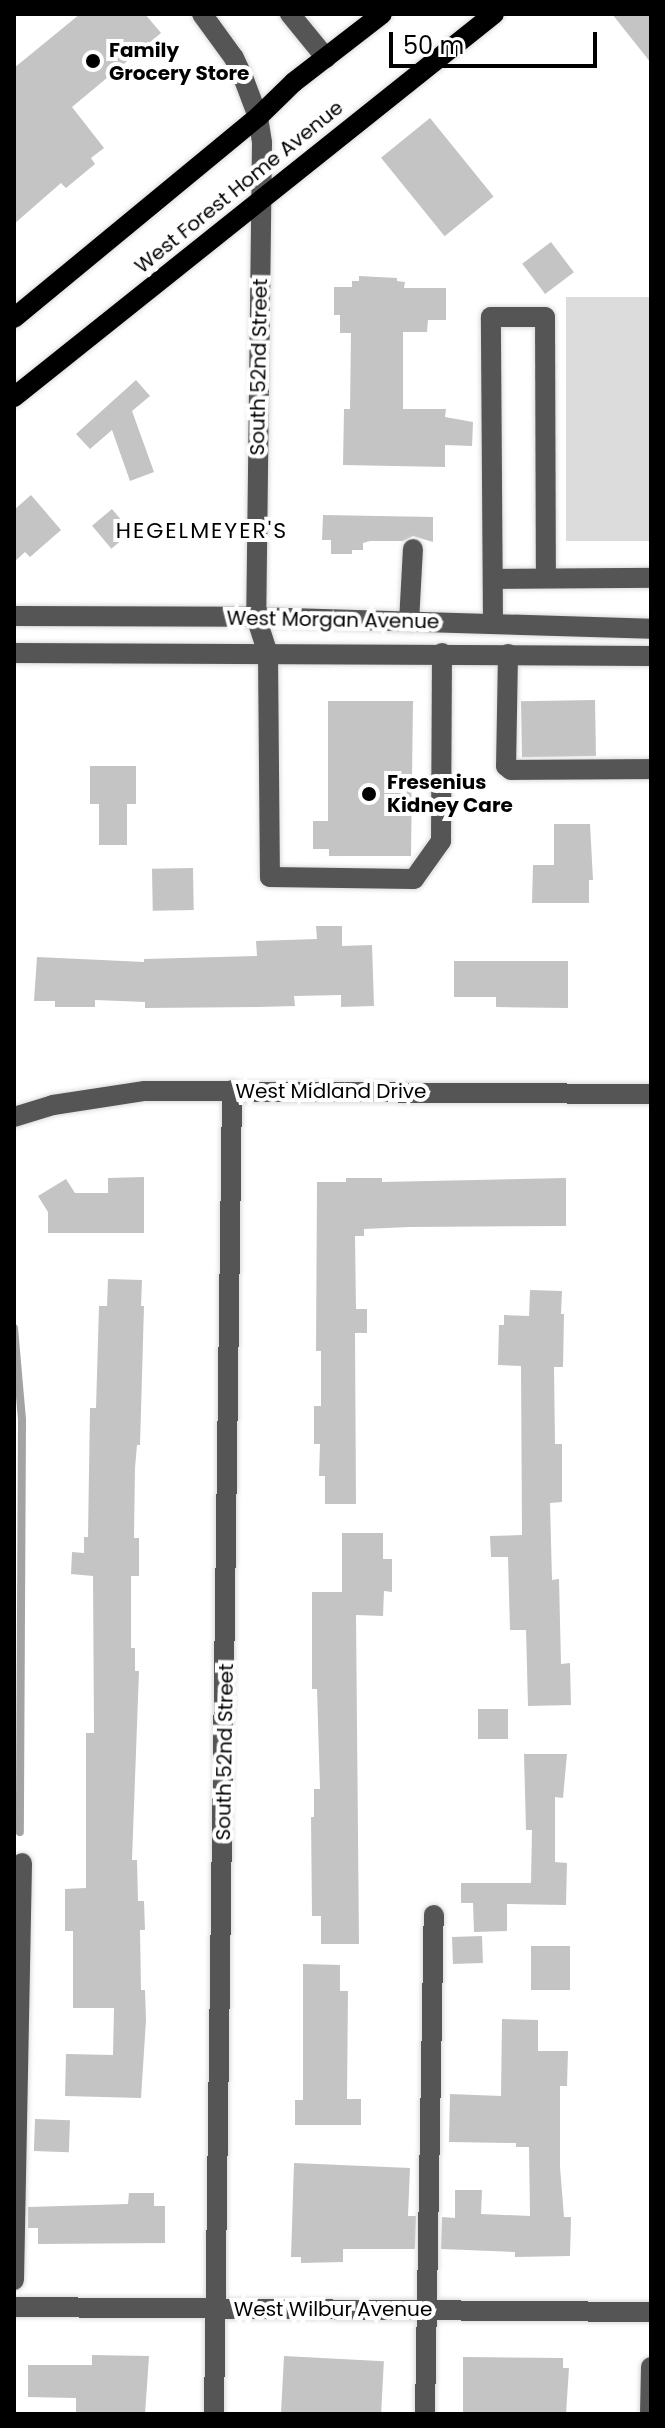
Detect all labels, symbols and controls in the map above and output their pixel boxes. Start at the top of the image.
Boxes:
scale bar [393,16,601,66]
text: 50 m [403,29,464,62]
place label: Family Grocery Store [109,38,249,85]
marker: Family Grocery Store [84,52,102,70]
street label: West Forest Home Avenue [130,96,348,278]
street label: South 52nd Street [245,278,273,456]
district label: HEGELMEYER'S [116,518,288,544]
street label: West Morgan Avenue [226,606,440,634]
place label: Fresenius Kidney Care [387,770,513,817]
marker: Fresenius Kidney Care [358,783,380,805]
street label: West Midland Drive [236,1079,426,1103]
street label: South 52nd Street [211,1663,239,1841]
street label: West Wilbur Avenue [234,2297,432,2321]

